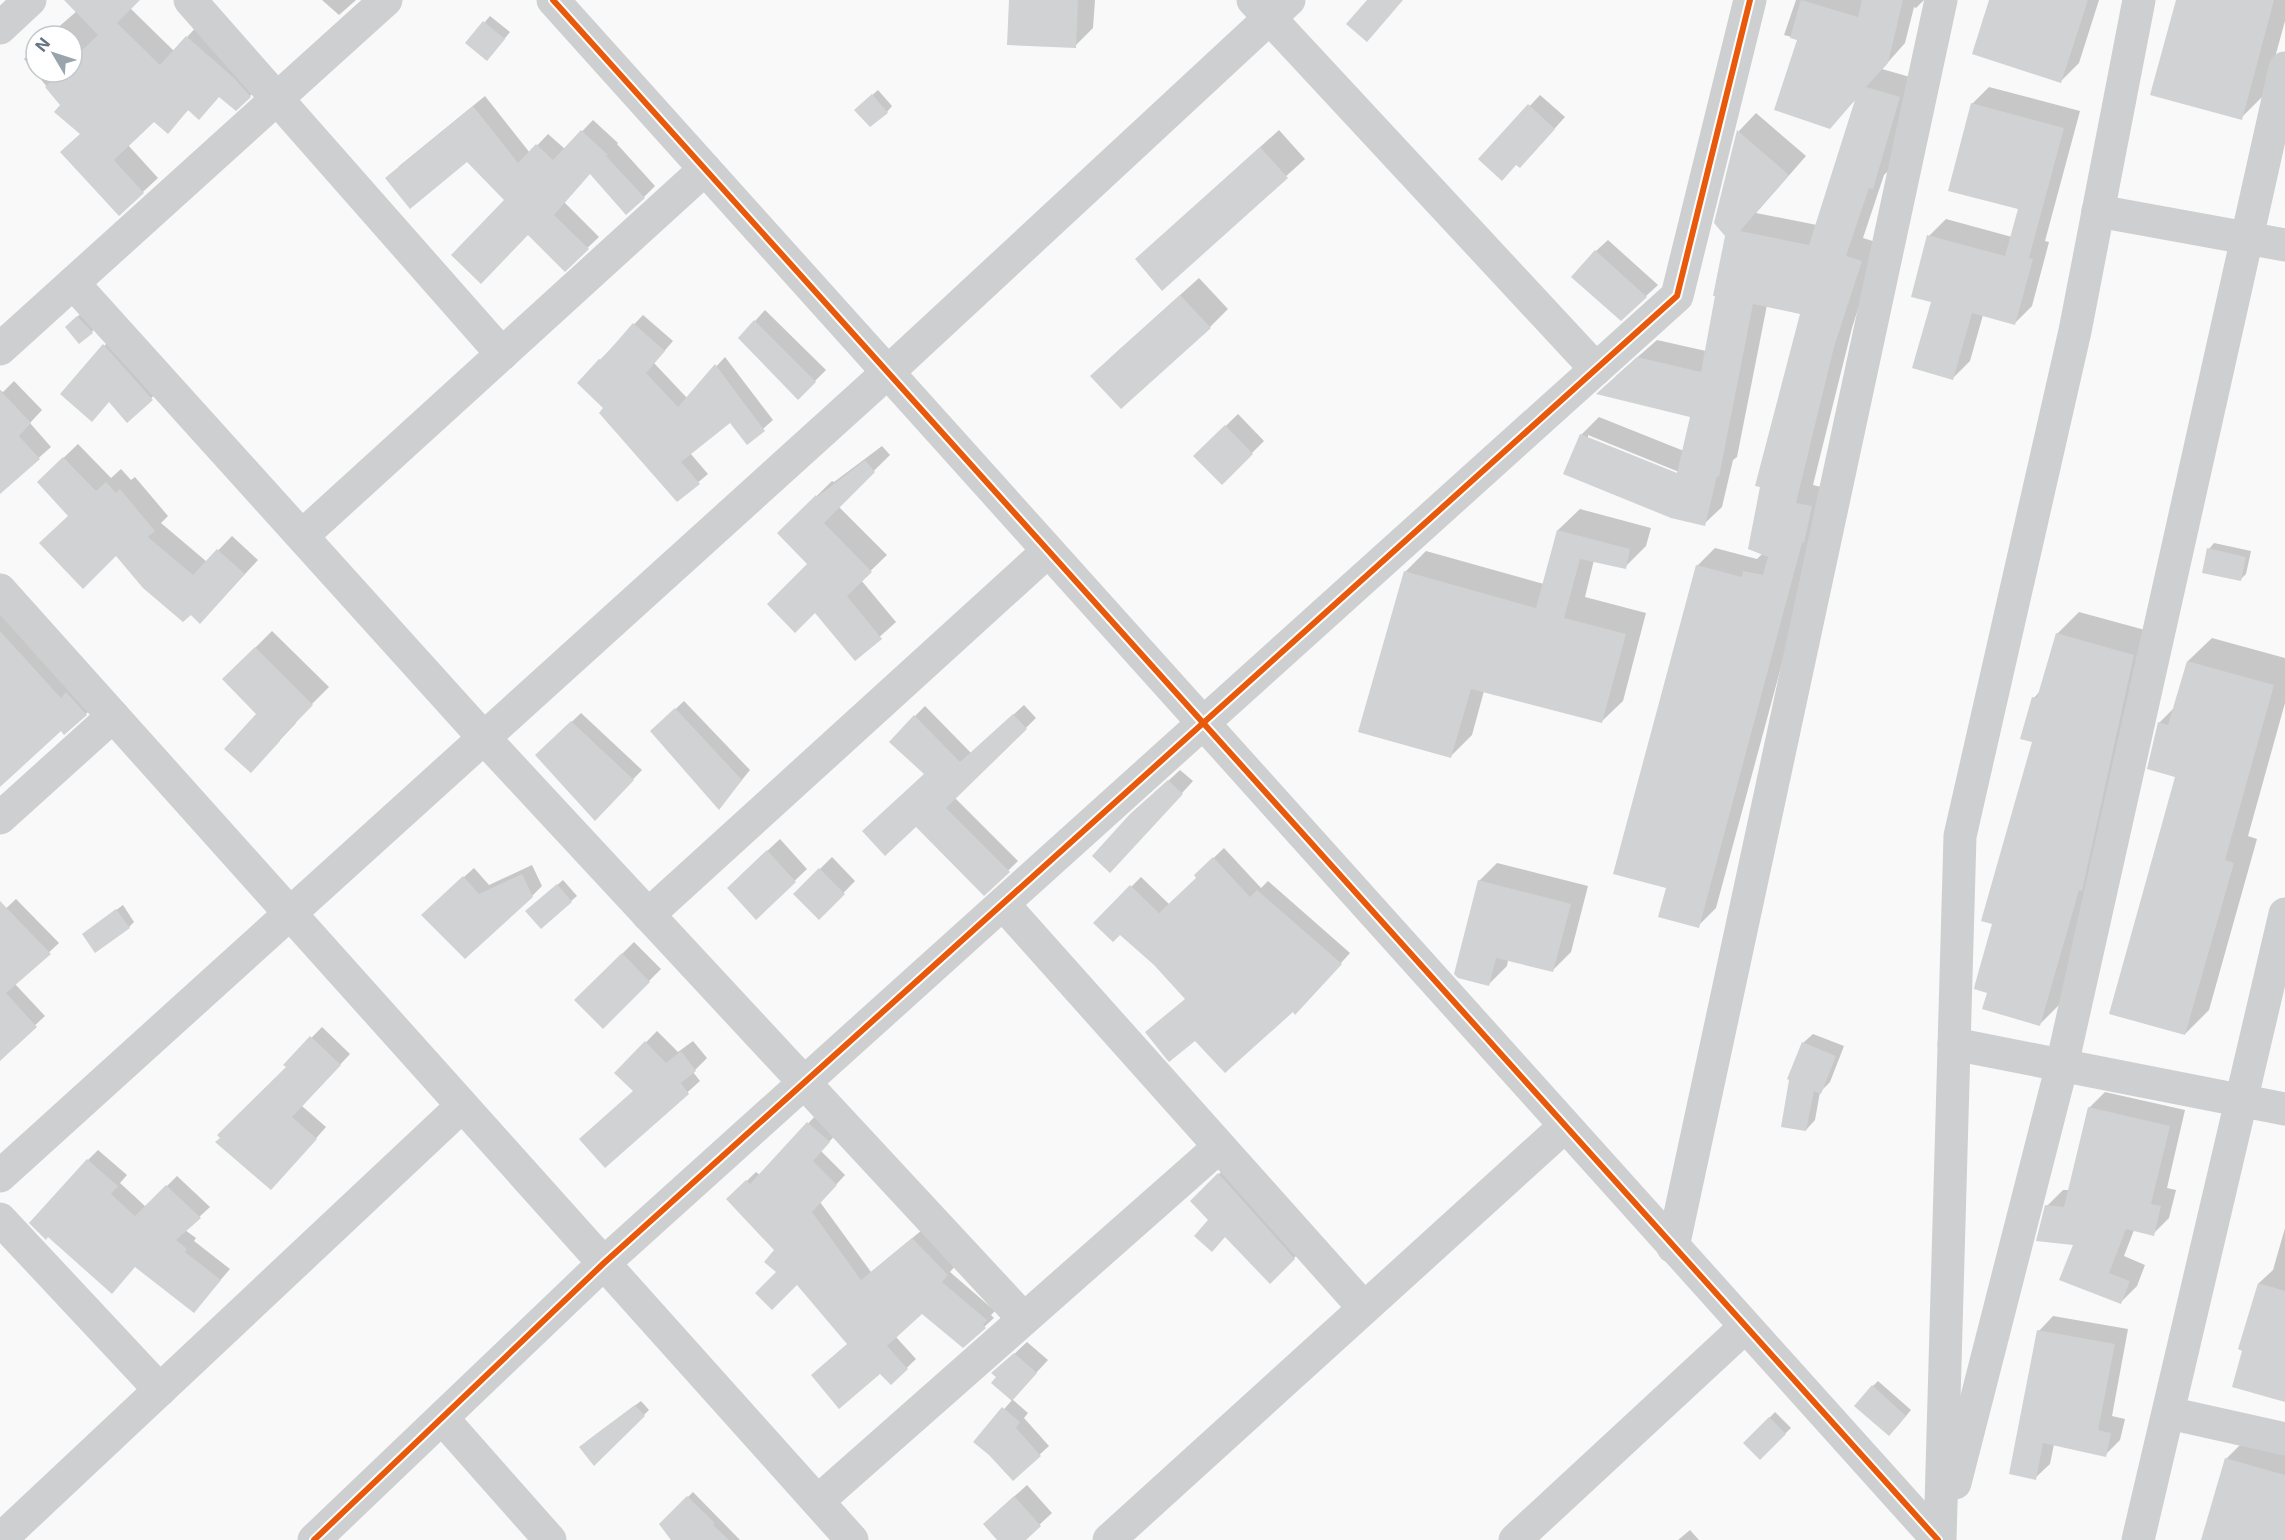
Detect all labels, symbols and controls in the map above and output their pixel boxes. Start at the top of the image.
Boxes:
north arrow [24,24,84,84]
text: N [31,34,54,56]

